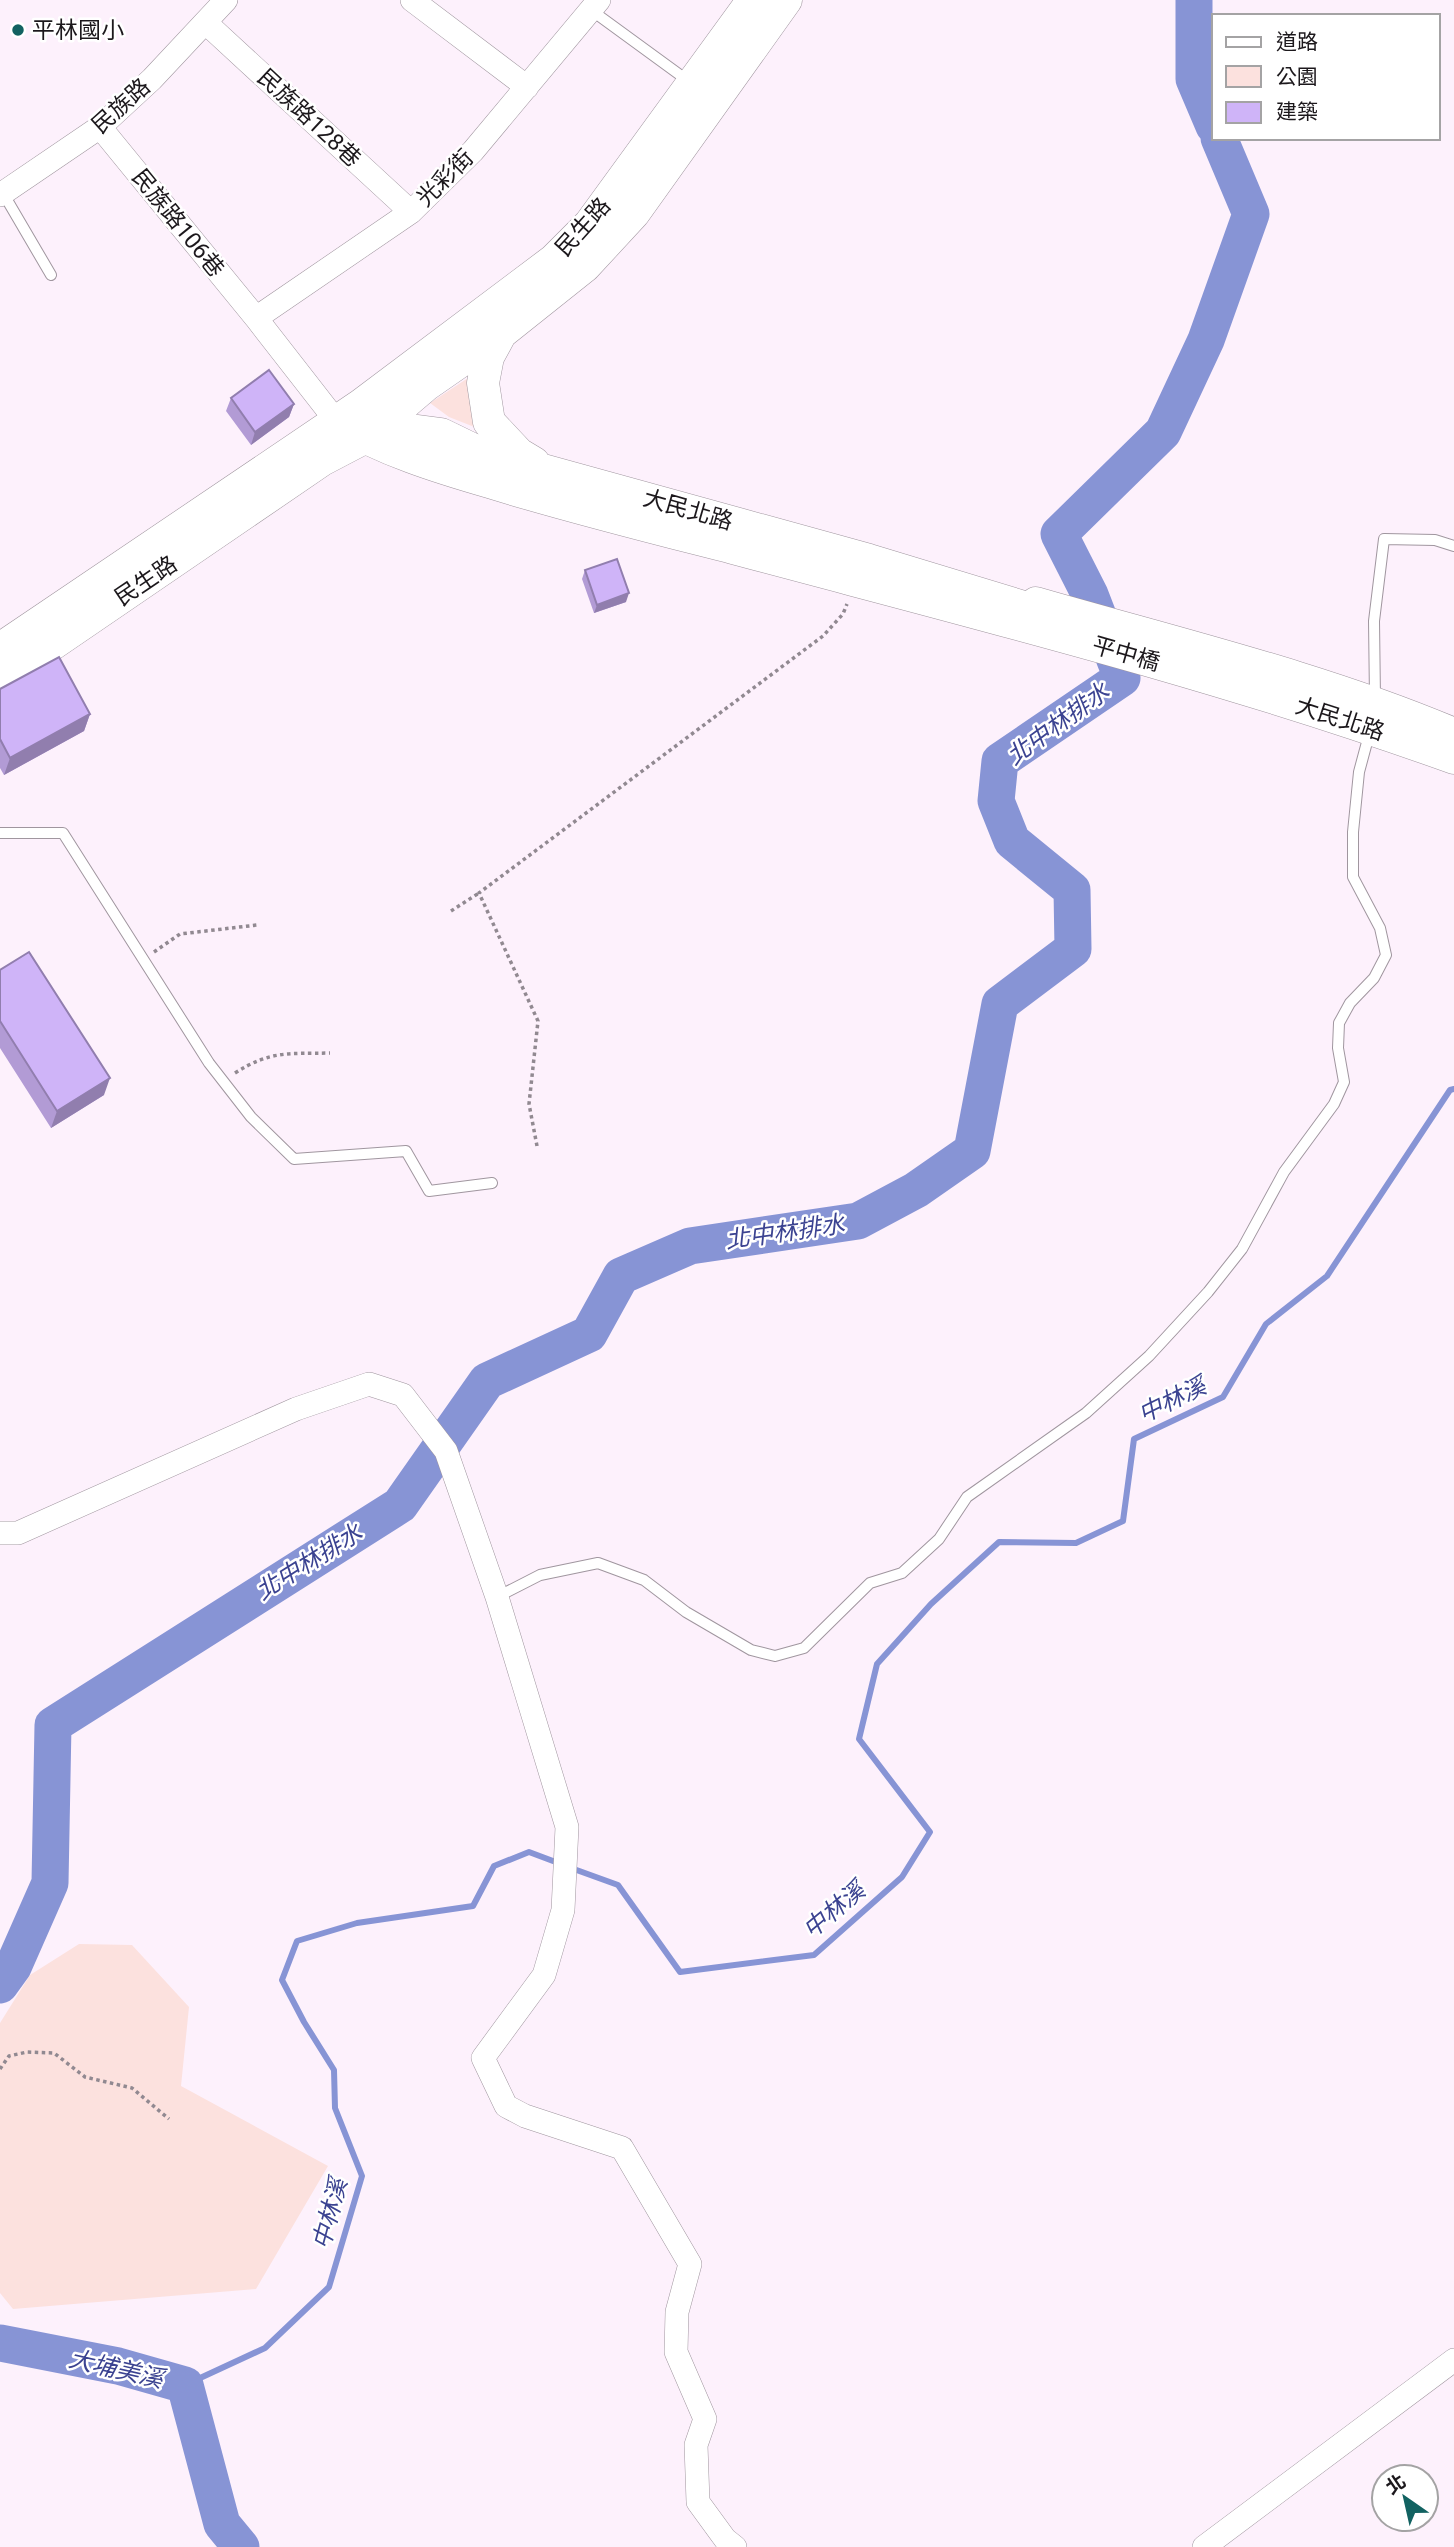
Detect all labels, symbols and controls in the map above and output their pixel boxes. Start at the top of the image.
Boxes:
legend [1212,14,1440,140]
place label: 平林國小 [32,17,124,44]
marker: 平林國小 [10,22,26,38]
text: 道路 [1276,30,1318,54]
street label: 民族路128巷 [252,64,366,172]
text: 公園 [1276,65,1318,89]
street label: 民族路 [86,73,156,139]
text: 建築 [1276,100,1318,124]
street label: 光彩街 [411,144,479,212]
street label: 民族路106巷 [126,164,230,282]
street label: 民生路 [550,192,616,262]
street label: 大民北路 [640,484,736,536]
street label: 民生路 [110,551,182,611]
street label: 平中橋 [1089,632,1163,676]
water label: 北中林排水 [1001,677,1116,771]
street label: 大民北路 [1292,692,1388,746]
water label: 北中林排水 [724,1210,847,1254]
water label: 中林溪 [1134,1370,1213,1428]
water label: 北中林排水 [251,1518,368,1606]
water label: 中林溪 [797,1874,873,1944]
water label: 中林溪 [307,2173,354,2252]
water label: 大埔美溪 [66,2345,169,2394]
north arrow [1370,2463,1440,2533]
text: 北 [1381,2469,1410,2499]

